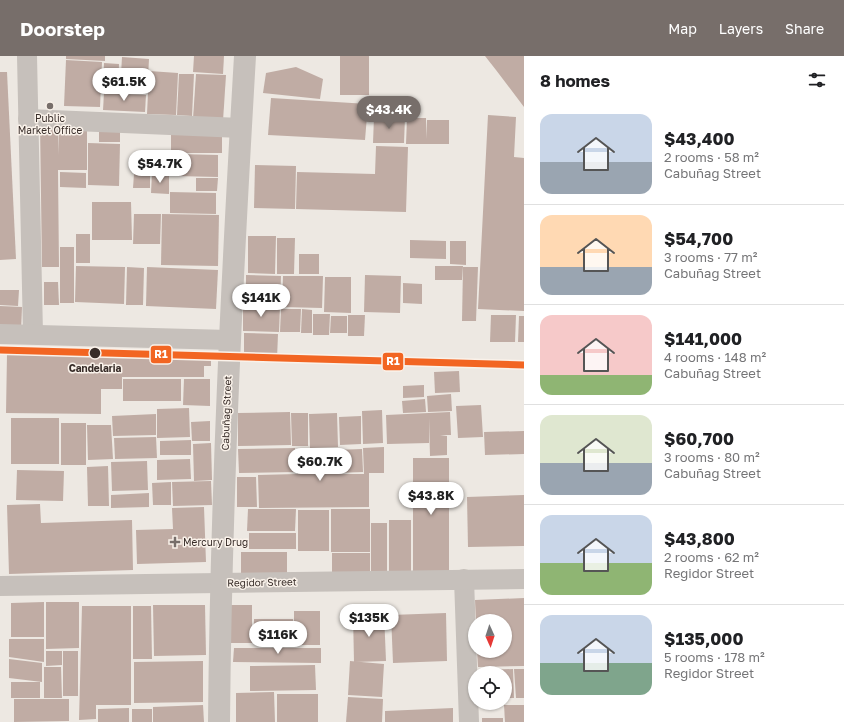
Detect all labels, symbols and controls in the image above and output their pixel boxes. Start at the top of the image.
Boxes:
text: Doorstep [20,17,105,40]
text: Map [668,20,697,37]
text: Layers [719,20,763,37]
text: Share [785,20,824,37]
pin: $61.5K [91,68,157,102]
icon: filters [806,69,828,91]
text: 8 homes [540,70,610,91]
text: $61.5K [101,73,147,89]
pin: $43.4K [356,96,422,130]
marker: Public Market Office [45,101,55,111]
text: $43.4K [366,101,412,117]
place label: Public Market Office [18,112,83,136]
text: $43,400 [664,128,735,149]
icon: home [572,130,620,178]
text: 2 rooms · 58 m² [664,149,759,165]
pin: $54.7K [127,150,193,184]
text: $54.7K [137,155,183,171]
text: Cabuñag Street [664,165,761,181]
text: $54,700 [664,228,733,249]
icon: home [572,231,620,279]
text: 3 rooms · 77 m² [664,249,757,265]
text: Cabuñag Street [664,265,761,281]
pin: $141K [233,284,289,318]
text: $141K [241,289,281,305]
text: $141,000 [664,328,742,349]
icon: home [572,331,620,379]
line badge: R1 [150,345,172,364]
marker: Candelaria [88,346,102,360]
text: R1 [154,347,168,360]
text: 4 rooms · 148 m² [664,349,766,365]
line badge: R1 [382,352,404,371]
text: R1 [386,354,400,367]
place label: Candelaria [69,362,121,374]
text: Cabuñag Street [664,365,761,381]
street label: Cabuñag Street [219,375,233,451]
text: $60,700 [664,428,734,449]
icon: home [572,431,620,479]
pin: $60.7K [287,448,353,482]
text: 3 rooms · 80 m² [664,449,760,465]
text: $60.7K [297,453,343,469]
text: Cabuñag Street [664,465,761,481]
pin: $43.8K [398,482,464,516]
text: $43.8K [408,487,454,503]
text: $43,800 [664,528,735,549]
icon: home [572,531,620,579]
place label: Mercury Drug [183,536,248,548]
marker: Mercury Drug [170,537,180,547]
text: 2 rooms · 62 m² [664,549,759,565]
text: Regidor Street [664,565,754,581]
street label: Regidor Street [227,575,297,589]
pin: $135K [341,604,397,638]
text: $135K [349,609,389,625]
north arrow [468,614,512,658]
map controls [468,614,512,710]
pin: $116K [250,621,306,655]
text: $116K [258,626,298,642]
text: $135,000 [664,628,743,649]
icon: home [572,631,620,679]
text: 5 rooms · 178 m² [664,649,765,665]
text: Regidor Street [664,665,754,681]
button: locate [468,666,512,710]

